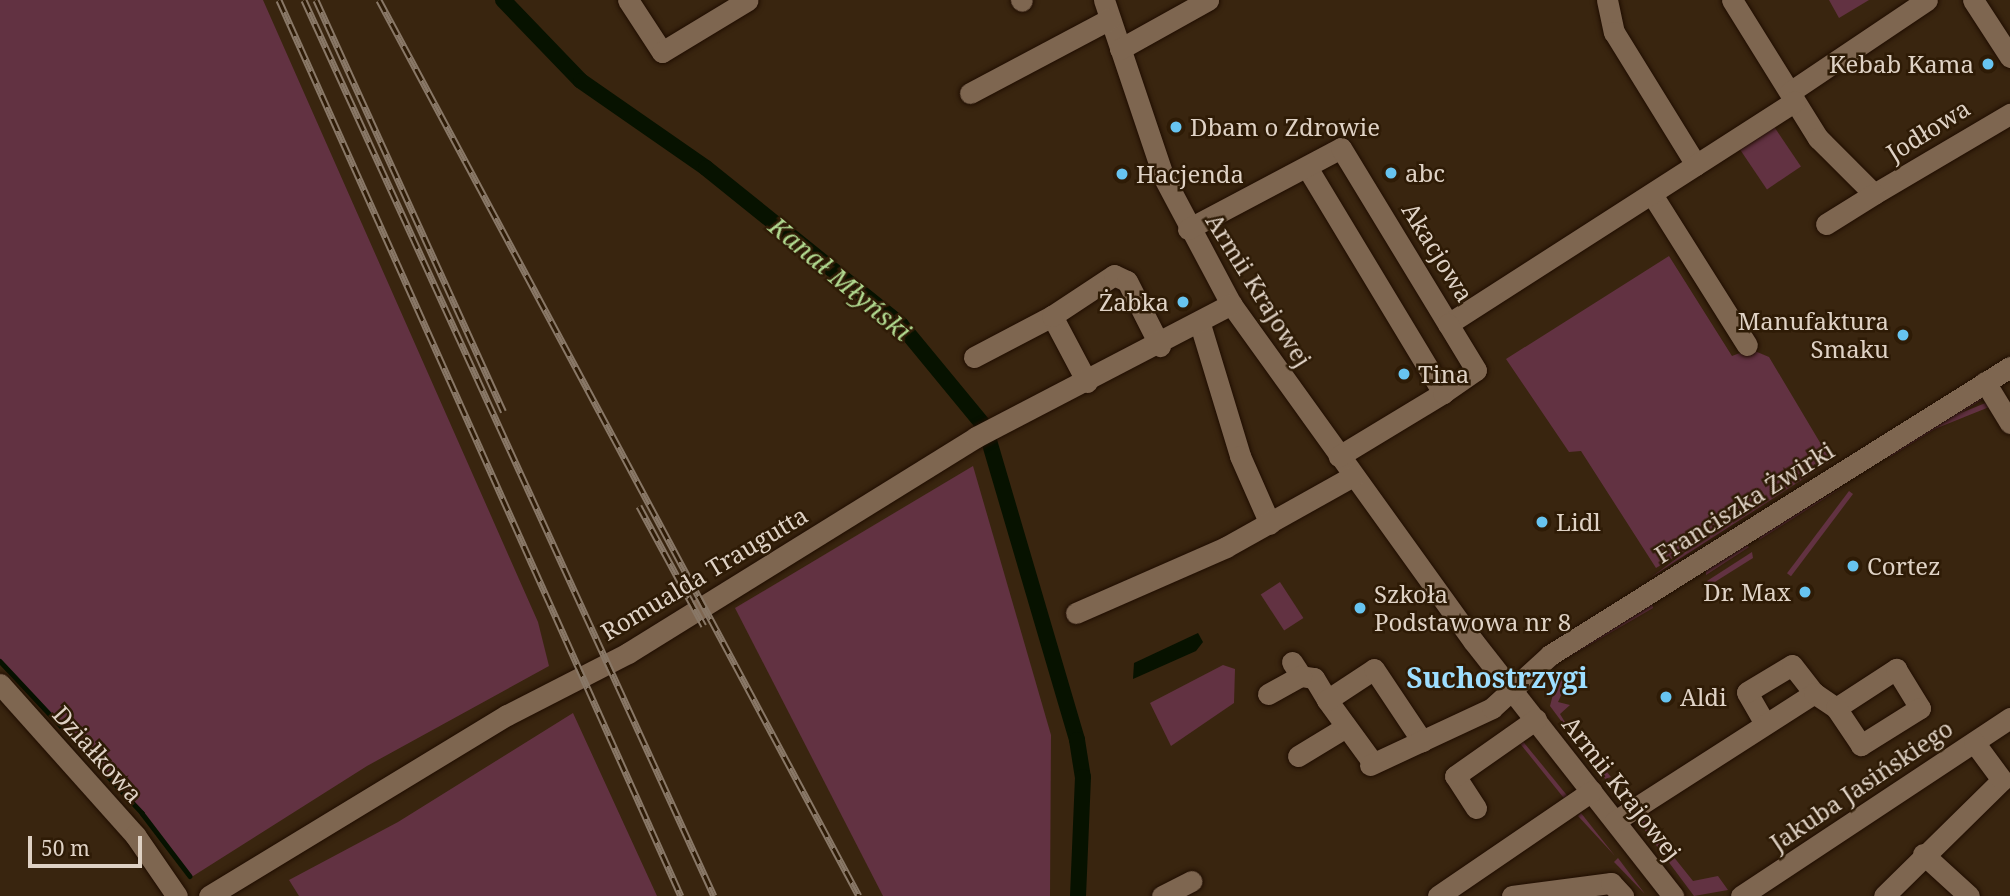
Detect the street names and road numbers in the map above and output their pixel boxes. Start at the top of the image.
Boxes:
street label: Jodłowa [1881,93,1975,167]
street label: Akacjowa [1396,197,1480,307]
street label: Armii Krajowej [1200,208,1318,372]
street label: Franciszka Żwirki [1649,435,1839,569]
street label: Romualda Traugutta [596,500,812,646]
street label: Działkowa [47,700,149,808]
street label: Armii Krajowej [1557,710,1687,866]
street label: Jakuba Jasińskiego [1764,713,1958,857]

